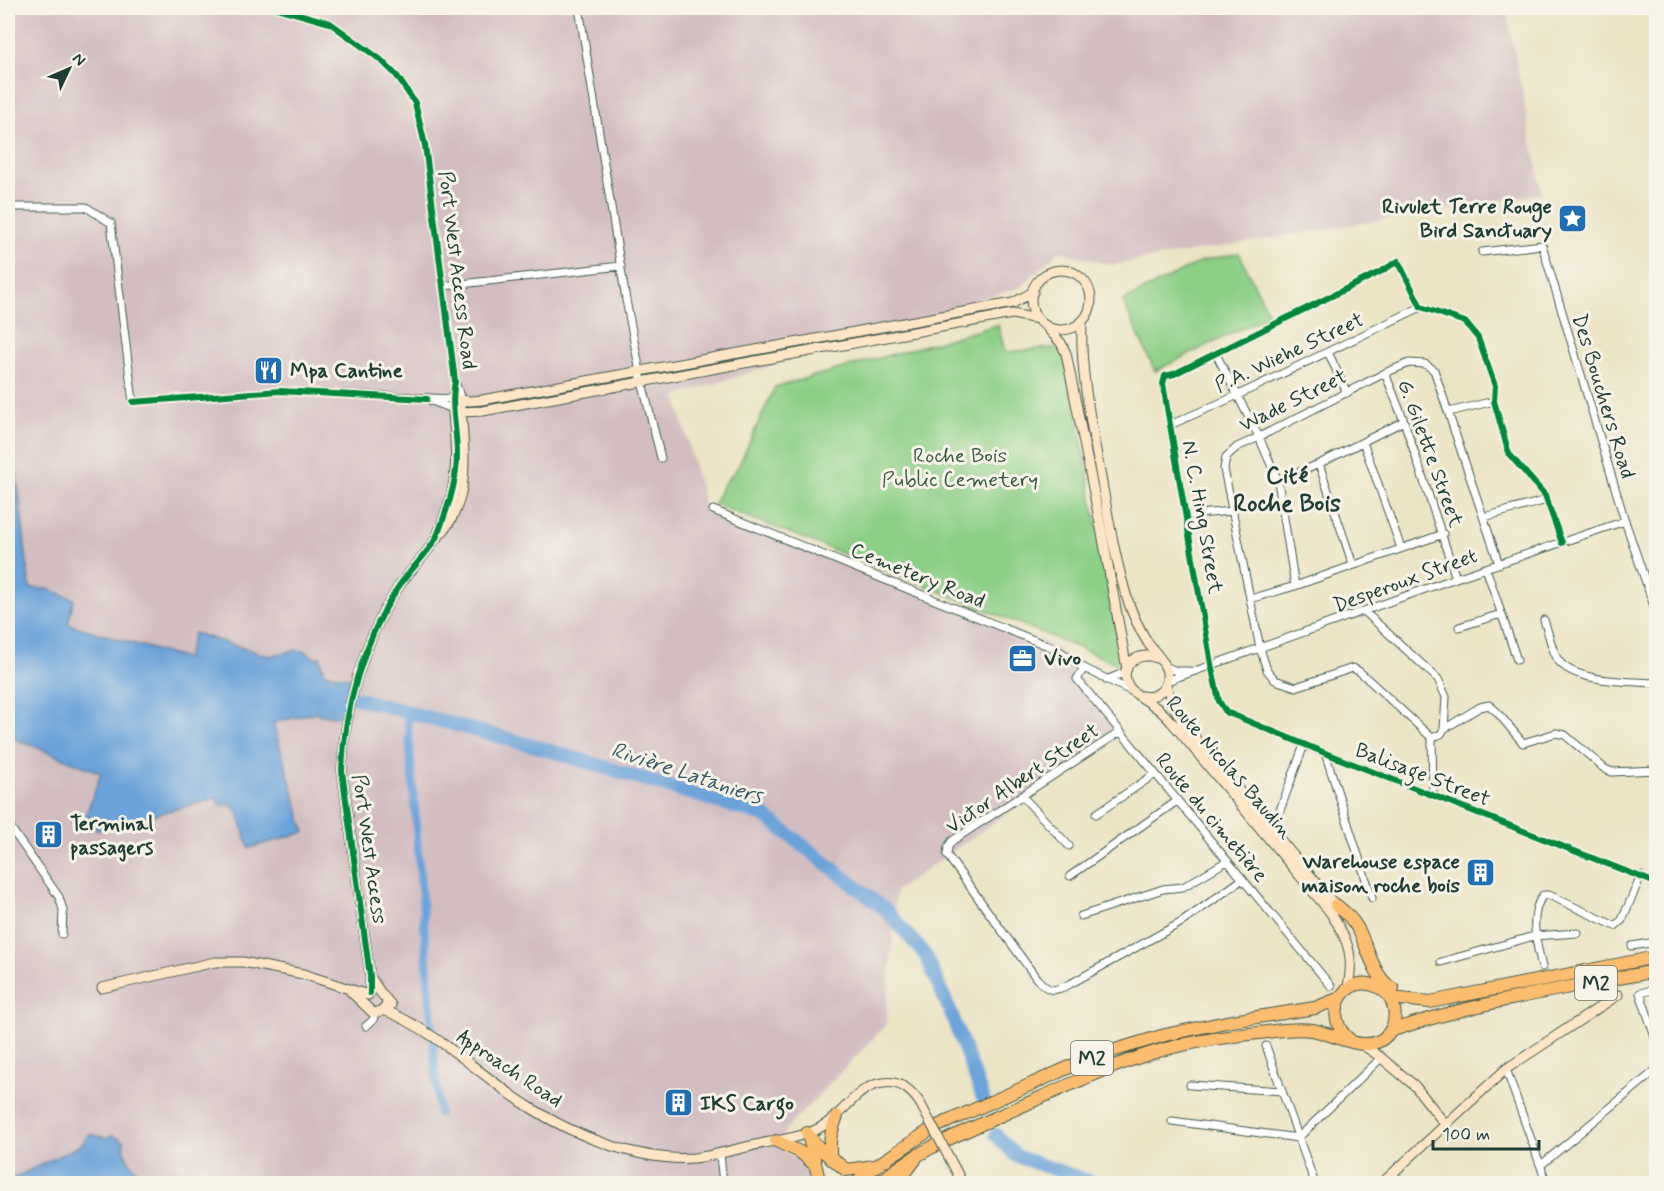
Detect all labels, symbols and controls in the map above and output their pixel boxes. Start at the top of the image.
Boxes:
north arrow [39,39,99,99]
text: N [67,48,90,71]
street label: Port West Access Road [431,169,483,371]
place label: Rivulet Terre Rouge Bird Sanctuary [1382,193,1552,245]
place icon: Rivulet Terre Rouge Bird Sanctuary [1557,202,1589,234]
street label: P.A. Wiehe Street [1210,306,1369,400]
street label: Des Bouchers Road [1565,310,1641,482]
restaurant icon: Mpa Cantine [253,354,285,386]
place label: Mpa Cantine [290,357,403,385]
street label: Wade Street [1235,363,1352,439]
street label: G. Gilette Street [1390,376,1470,532]
street label: N. C. Hing Street [1174,438,1229,597]
park label: Roche Bois Public Cemetery [882,442,1038,494]
district label: Cité Roche Bois [1233,461,1341,520]
street label: Cemetery Road [846,536,989,616]
street label: Desperoux Street [1329,542,1481,620]
office icon: Vivo [1007,642,1039,674]
place label: Vivo [1044,645,1082,673]
street label: Route Nicolas Baudin [1159,690,1300,846]
street label: Victor Albert Street [940,717,1105,841]
water label: Rivière Lataniers [607,736,768,812]
street label: Balisage Street [1350,736,1494,815]
street label: Route du cimetière [1149,747,1274,889]
street label: Port West Access [345,773,393,926]
place label: Terminal passagers [70,810,154,862]
building icon: Terminal passagers [33,819,65,851]
place label: Warehouse espace maison roche bois [1301,848,1461,900]
building icon: Warehouse espace maison roche bois [1465,857,1497,889]
road number: M2 [1575,966,1617,1000]
street label: Approach Road [450,1023,568,1115]
road number: M2 [1071,1041,1113,1075]
building icon: IKS Cargo [663,1087,695,1119]
place label: IKS Cargo [700,1090,794,1120]
scale bar [1433,1113,1540,1151]
text: 100 m [1442,1123,1490,1147]

